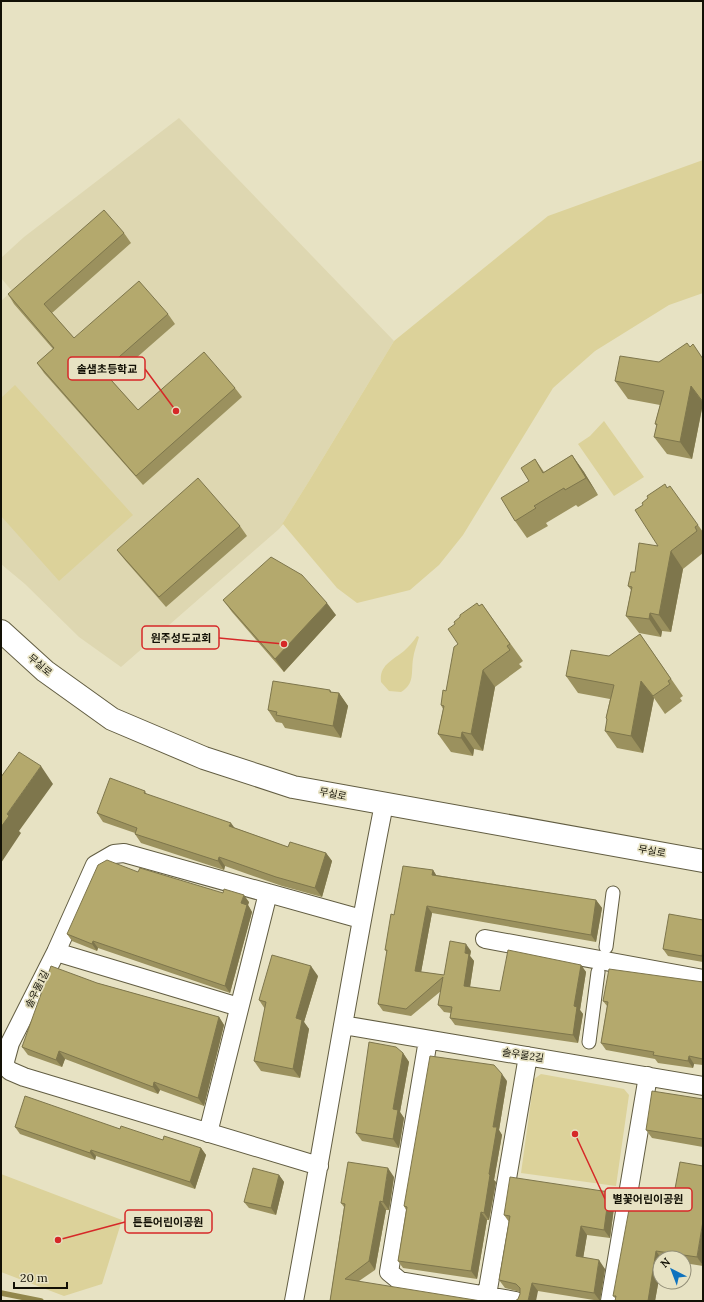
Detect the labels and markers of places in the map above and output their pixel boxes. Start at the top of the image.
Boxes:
callout: 솔샘초등학교 [68,357,145,380]
callout: 원주성도교회 [142,626,219,649]
callout: 별꽃어린이공원 [605,1188,692,1211]
callout: 튼튼어린이공원 [125,1210,212,1233]

